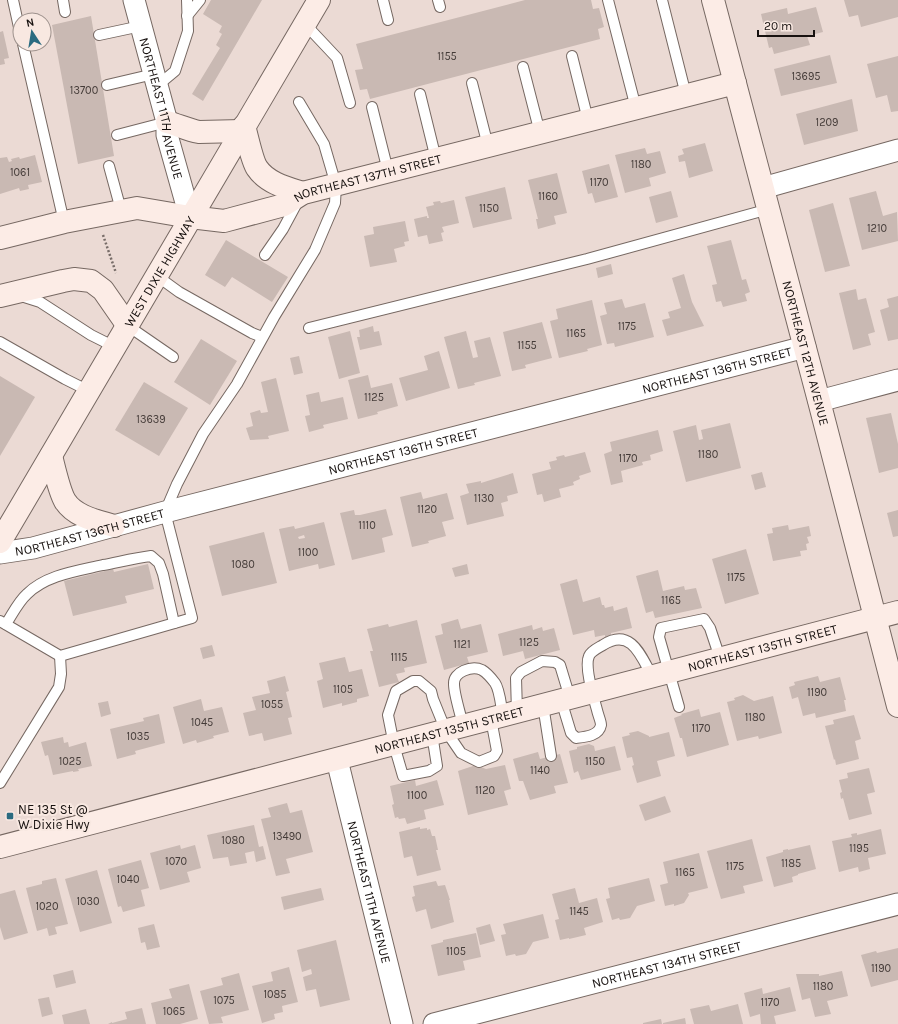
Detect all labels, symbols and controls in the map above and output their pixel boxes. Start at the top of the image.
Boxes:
north arrow [12,12,52,52]
scale bar [758,12,814,38]
text: N [25,16,35,30]
text: 20 m [764,19,792,33]
street label: NORTHEAST 11TH AVENUE [137,36,187,181]
house number: 1155 [437,50,457,63]
house number: 13695 [791,70,821,83]
house number: 13700 [70,84,98,97]
house number: 1209 [816,116,838,129]
street label: NORTHEAST 137TH STREET [290,150,443,205]
house number: 1180 [631,158,651,171]
house number: 1061 [10,166,30,179]
house number: 1170 [590,176,608,189]
house number: 1160 [538,190,558,203]
house number: 1150 [479,202,499,215]
street label: WEST DIXIE HIGHWAY [121,213,198,329]
house number: 1210 [867,222,887,235]
street label: NORTHEAST 12TH AVENUE [780,279,833,427]
house number: 1175 [618,320,636,333]
house number: 1165 [566,327,586,340]
house number: 1155 [517,339,537,352]
street label: NORTHEAST 136TH STREET [640,343,794,396]
house number: 1125 [364,391,384,404]
house number: 13639 [136,413,166,426]
street label: NORTHEAST 136TH STREET [327,424,480,477]
house number: 1180 [698,448,718,461]
house number: 1170 [619,452,637,465]
house number: 1130 [474,492,494,505]
house number: 1120 [417,503,437,516]
street label: NORTHEAST 136TH STREET [14,505,166,558]
house number: 1110 [358,519,376,532]
house number: 1100 [298,546,318,559]
house number: 1080 [231,558,255,571]
house number: 1175 [727,571,745,584]
house number: 1165 [661,594,681,607]
street label: NORTHEAST 135TH STREET [686,621,839,674]
house number: 1125 [519,636,539,649]
house number: 1121 [453,638,471,651]
house number: 1115 [390,651,408,664]
house number: 1105 [333,683,353,696]
house number: 1190 [807,686,827,699]
house number: 1055 [261,698,283,711]
street label: NORTHEAST 135TH STREET [373,703,526,756]
house number: 1180 [745,711,765,724]
house number: 1045 [191,716,213,729]
house number: 1170 [692,722,710,735]
house number: 1035 [127,730,149,743]
house number: 1025 [59,755,81,768]
house number: 1150 [585,755,605,768]
house number: 1140 [530,764,550,777]
house number: 1120 [475,784,495,797]
house number: 1100 [407,789,427,802]
place label: NE 135 St @ W Dixie Hwy [18,802,90,832]
marker: NE 135 St @ W Dixie Hwy [5,811,15,821]
street label: NORTHEAST 11TH AVENUE [345,819,394,965]
house number: 13490 [272,830,302,843]
house number: 1080 [221,834,245,847]
house number: 1195 [849,842,869,855]
house number: 1070 [165,855,187,868]
house number: 1185 [781,857,801,870]
house number: 1175 [726,860,744,873]
house number: 1165 [675,866,695,879]
house number: 1040 [117,873,139,886]
house number: 1030 [76,895,100,908]
house number: 1020 [35,900,59,913]
house number: 1145 [569,905,589,918]
street label: NORTHEAST 134TH STREET [590,937,743,990]
house number: 1105 [446,945,466,958]
house number: 1190 [871,962,891,975]
house number: 1180 [813,980,833,993]
house number: 1085 [263,988,287,1001]
house number: 1075 [213,994,235,1007]
house number: 1170 [761,996,779,1009]
house number: 1065 [163,1005,185,1018]

